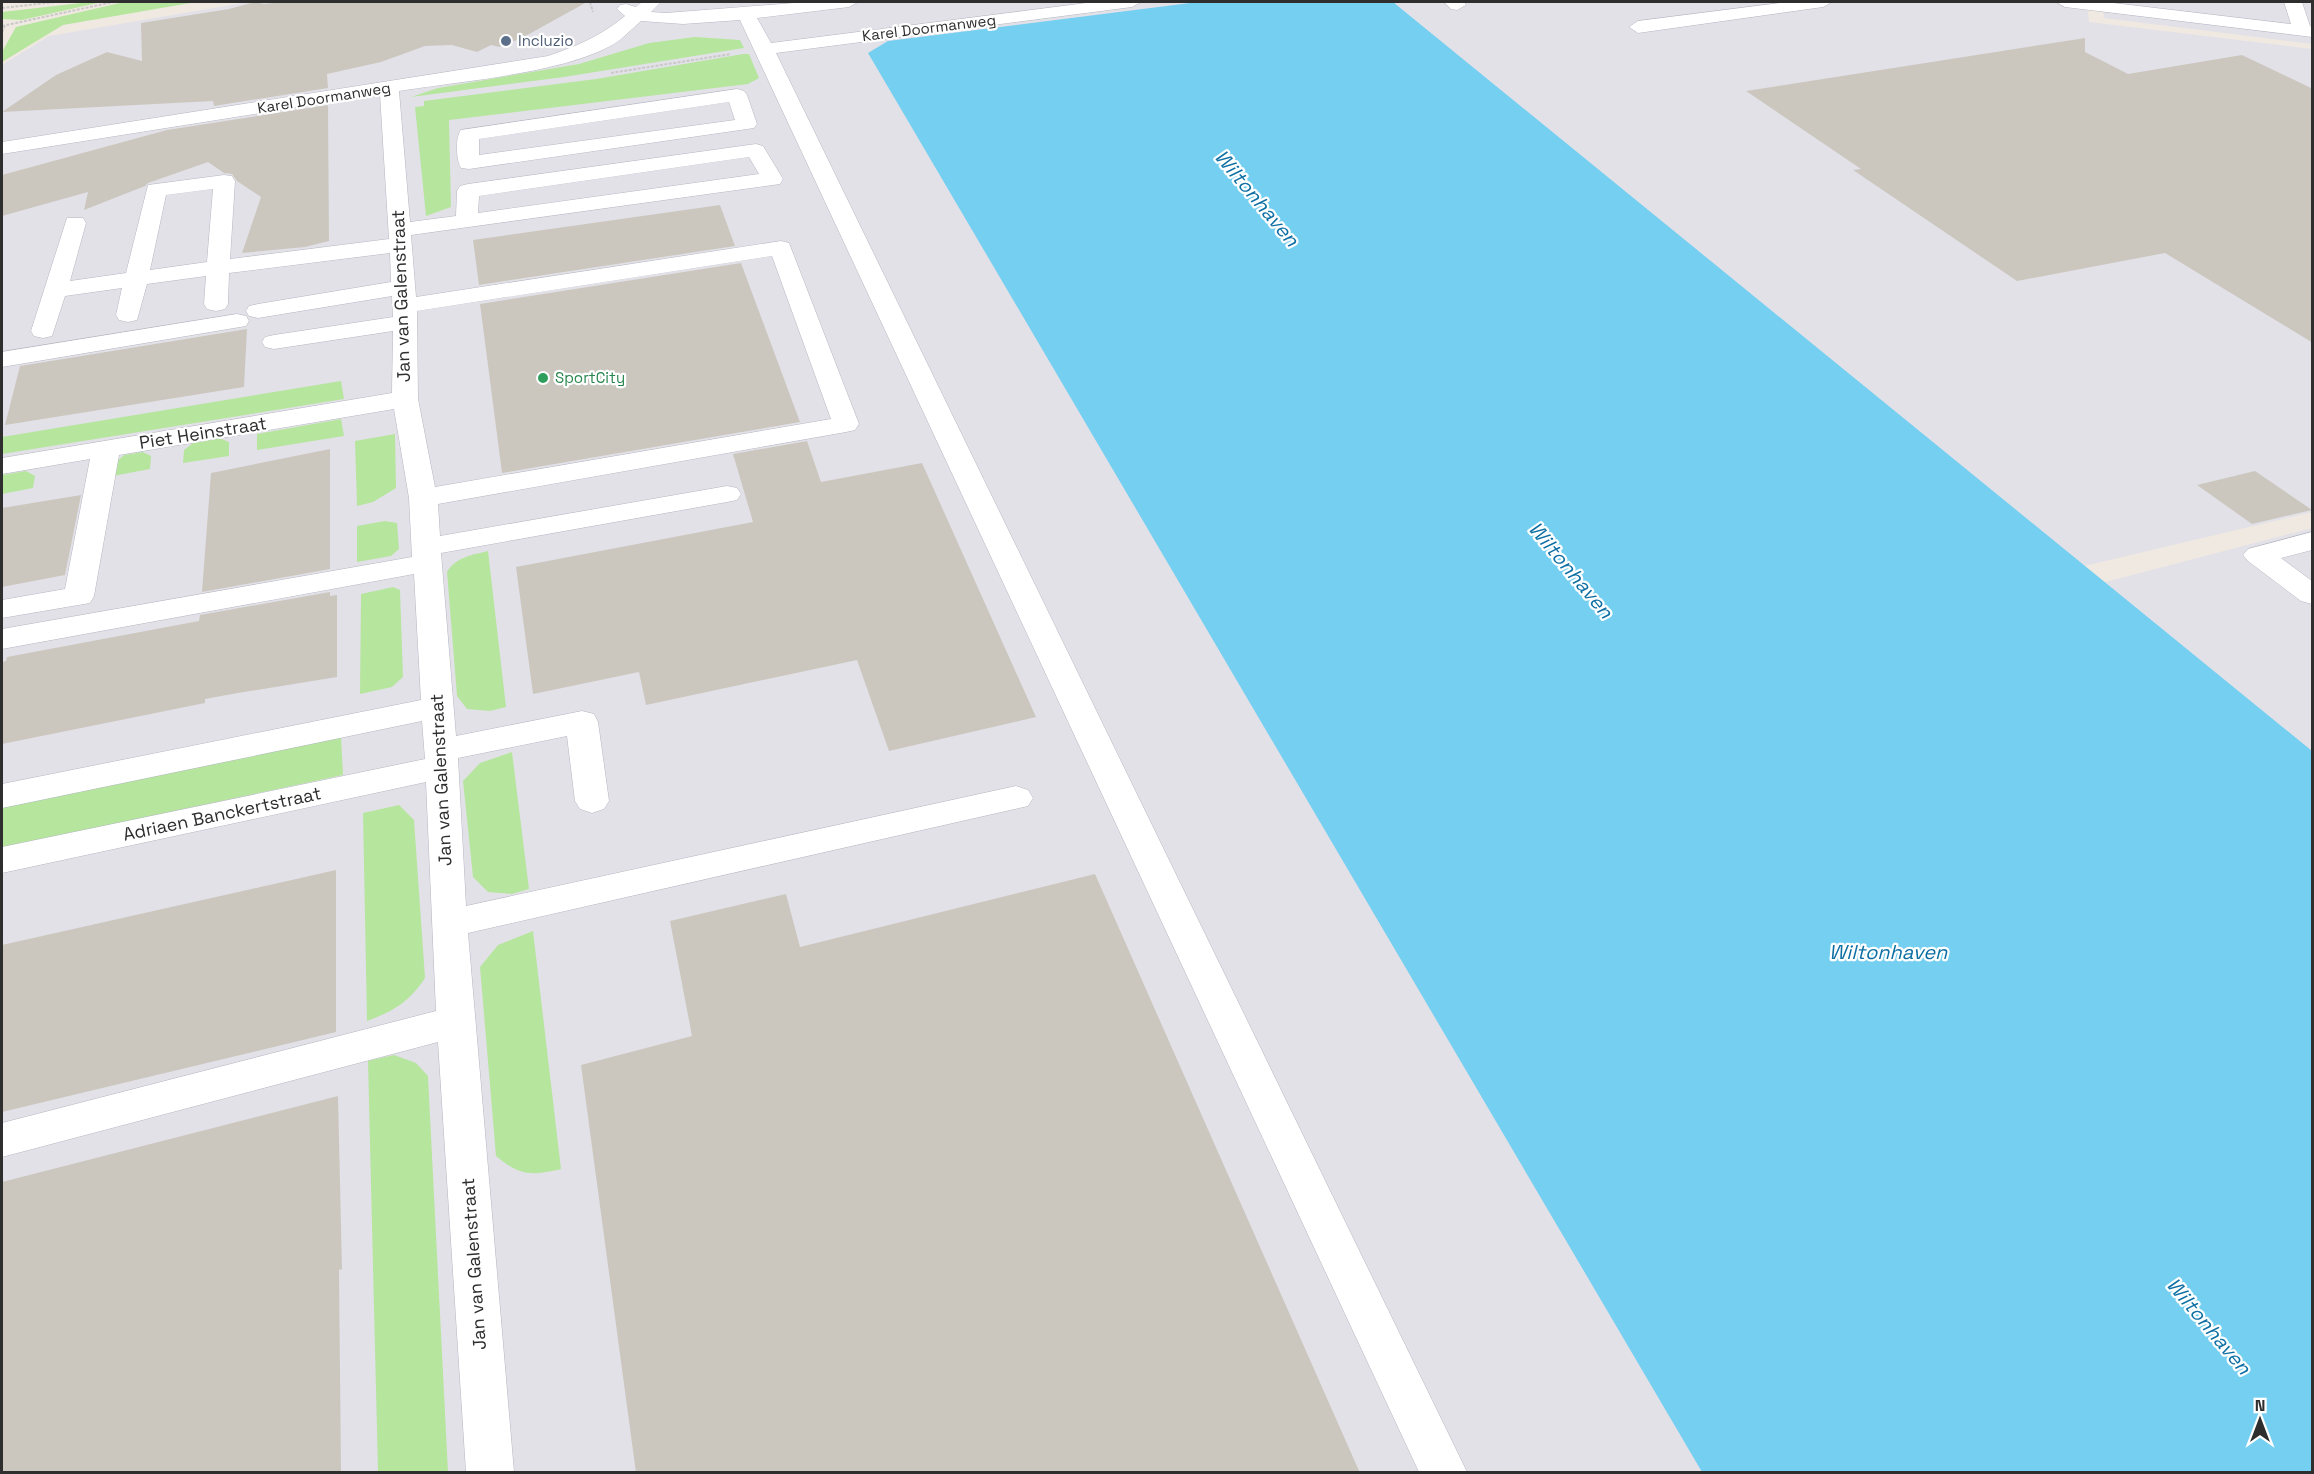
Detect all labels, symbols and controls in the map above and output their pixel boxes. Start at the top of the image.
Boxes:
street label: Karel Doormanweg [861,10,997,45]
place label: Incluzio [518,31,573,50]
marker: Incluzio [499,34,513,48]
street label: Karel Doormanweg [256,78,392,117]
water label: Wiltonhaven [1209,144,1306,252]
street label: Jan van Galenstraat [386,209,415,383]
place label: SportCity [555,368,625,387]
marker: SportCity [536,371,550,385]
street label: Piet Heinstraat [138,411,268,454]
water label: Wiltonhaven [1523,516,1620,624]
street label: Jan van Galenstraat [425,693,456,867]
street label: Adriaen Banckertstraat [121,781,323,846]
water label: Wiltonhaven [1829,939,1948,965]
street label: Jan van Galenstraat [456,1177,491,1351]
water label: Wiltonhaven [2161,1272,2258,1380]
north arrow [2230,1390,2290,1450]
text: N [2255,1395,2265,1416]

